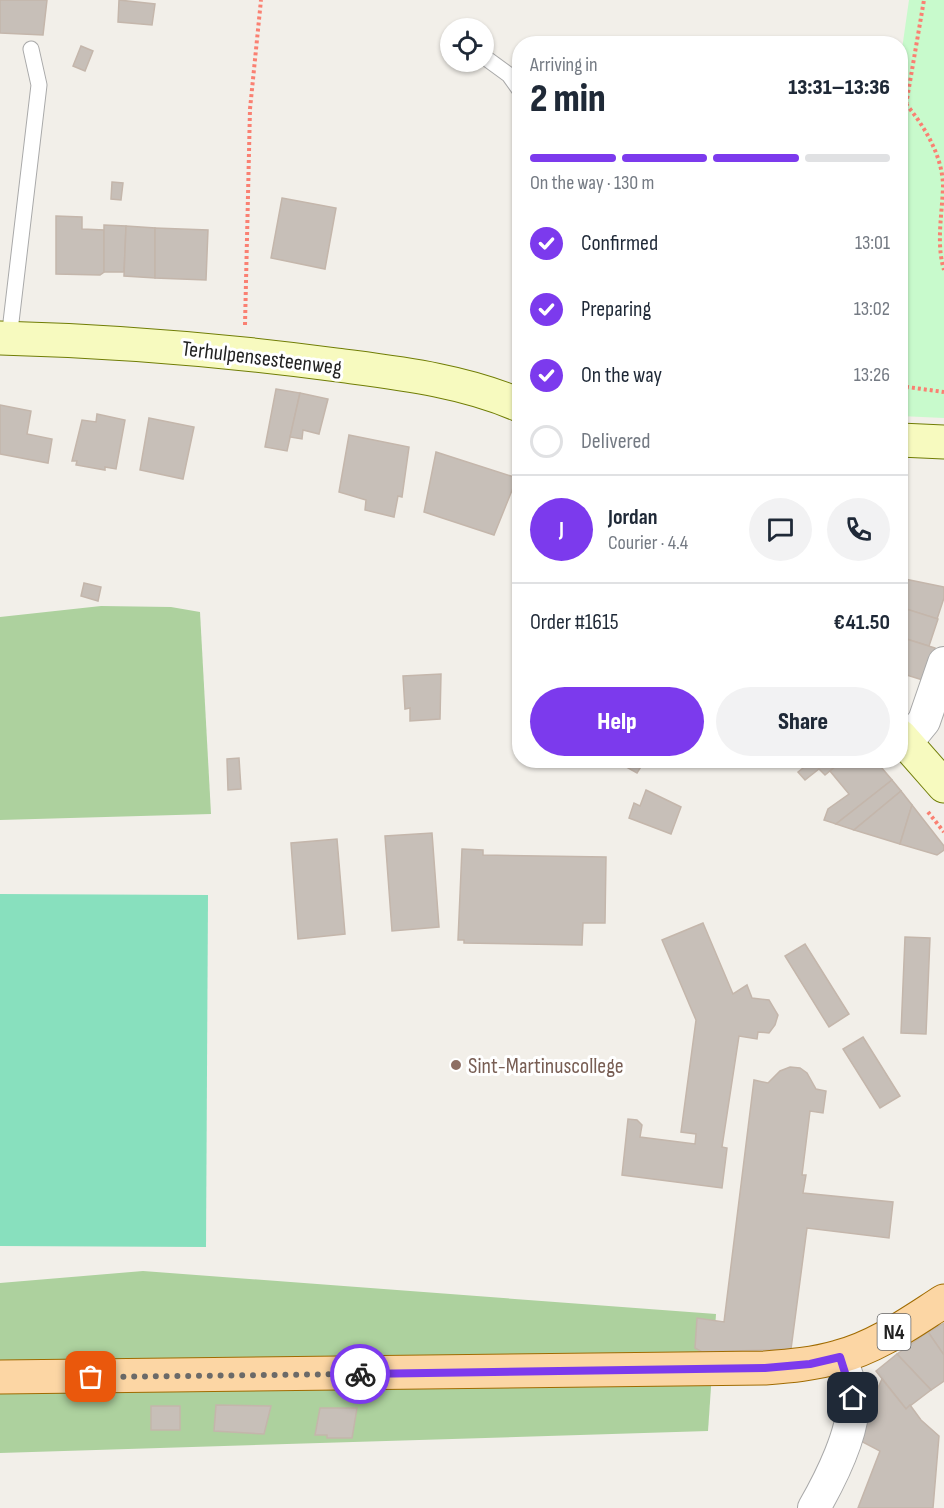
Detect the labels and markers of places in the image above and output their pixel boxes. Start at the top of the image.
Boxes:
place label: Sint-Martinuscollege [468,1053,624,1080]
marker: Sint-Martinuscollege [449,1058,463,1072]
pin [65,1351,116,1402]
pin [827,1372,878,1423]

